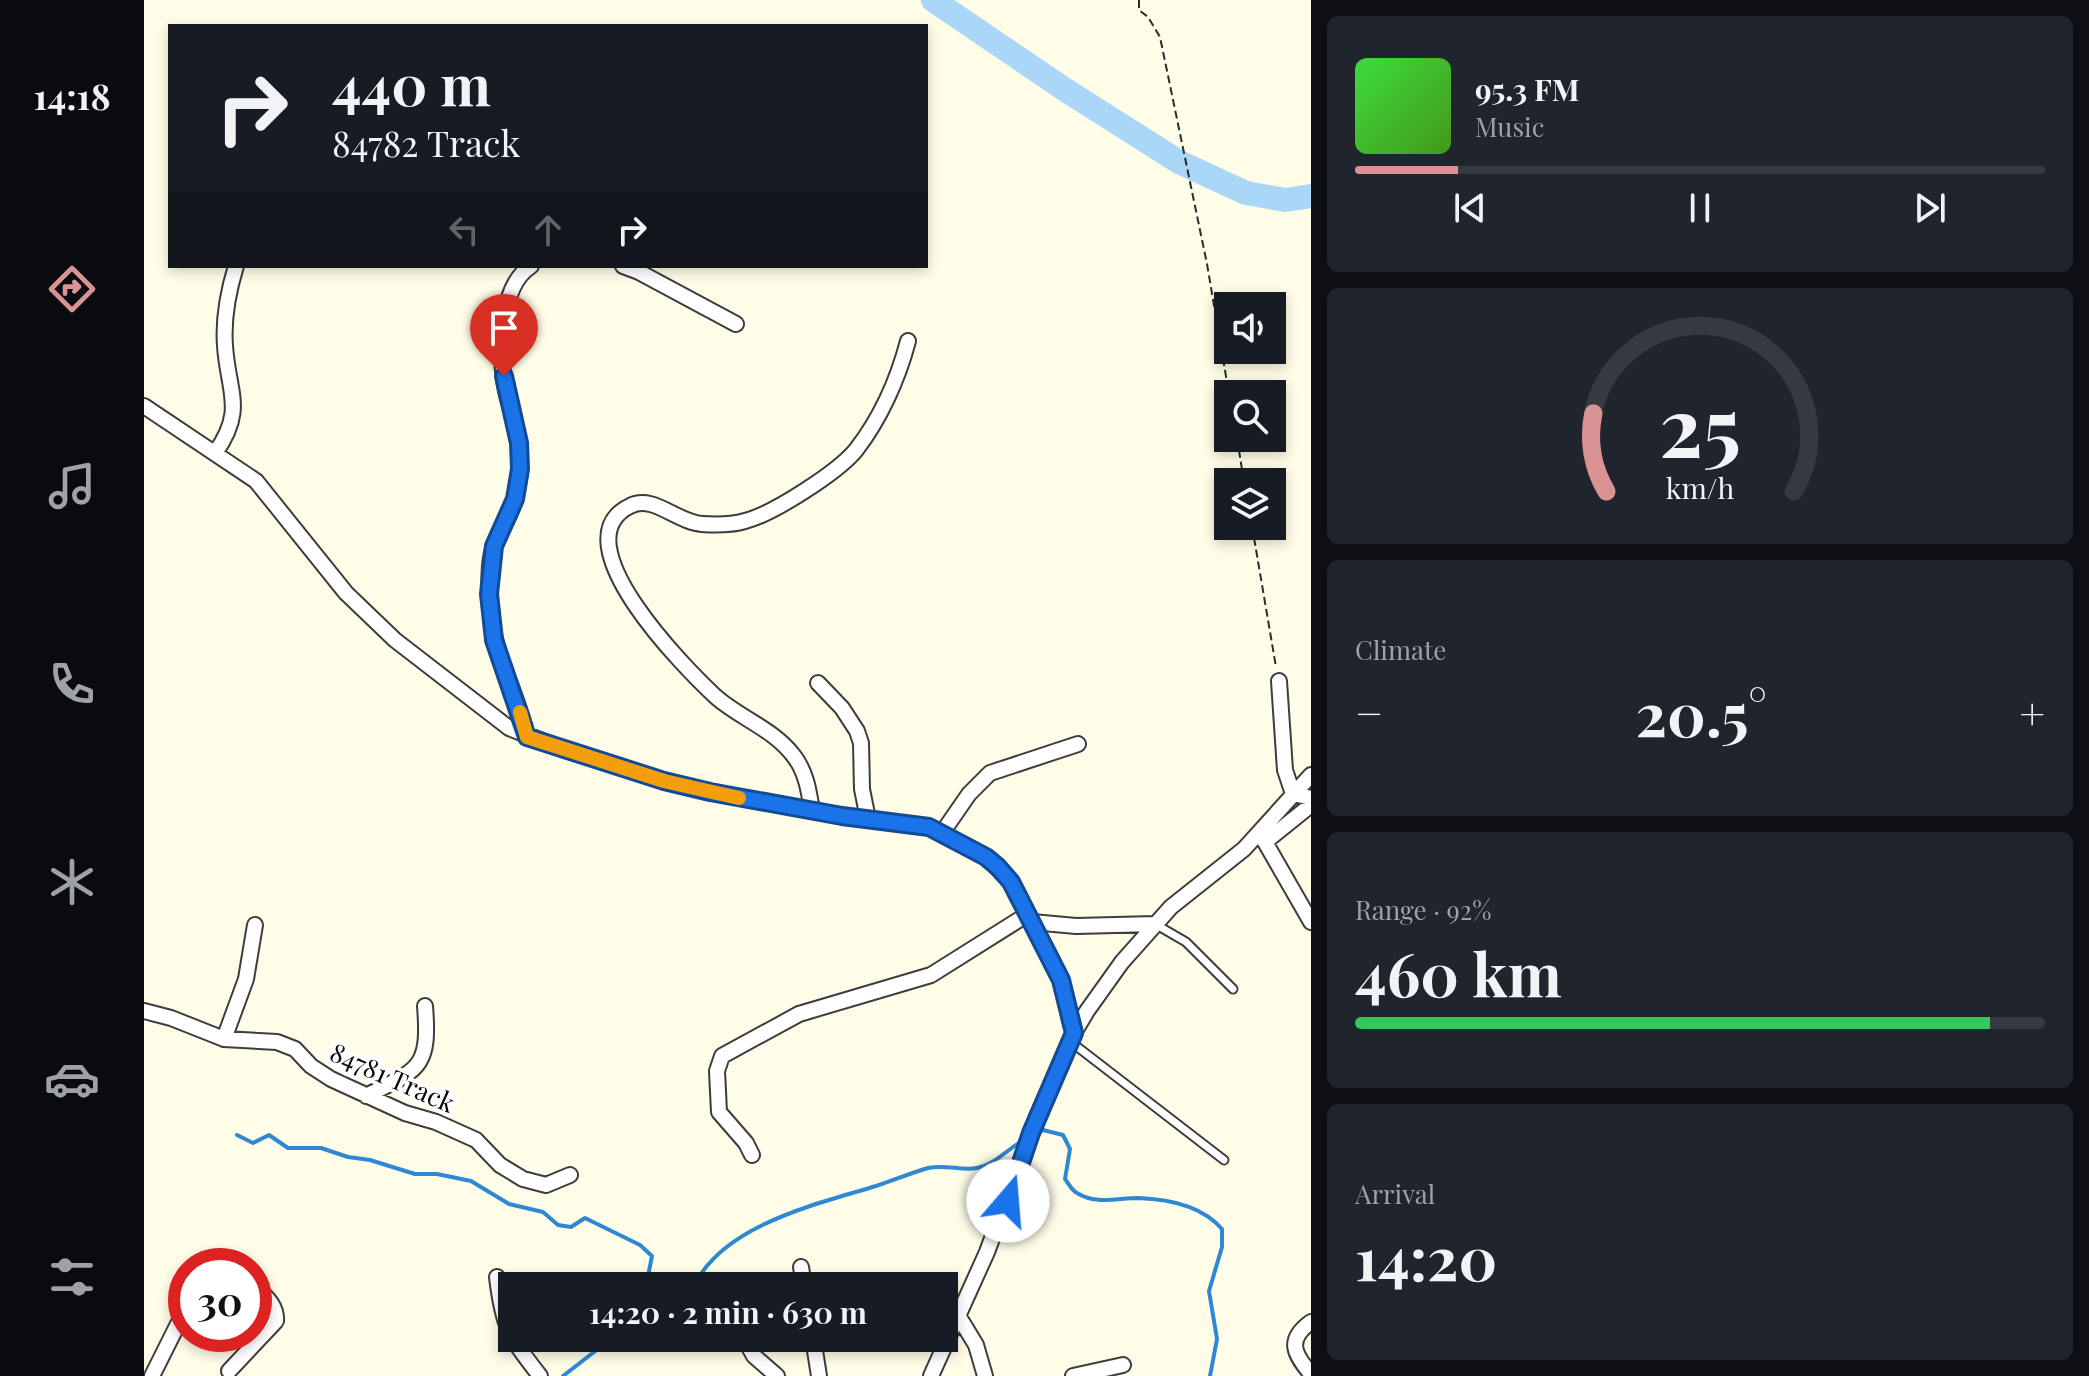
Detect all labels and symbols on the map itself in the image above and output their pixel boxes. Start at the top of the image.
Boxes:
pin [470,294,538,376]
street label: 84781 Track [325,1034,462,1120]
position arrow [966,1159,1050,1243]
speed limit sign: 30 [168,1248,272,1352]

